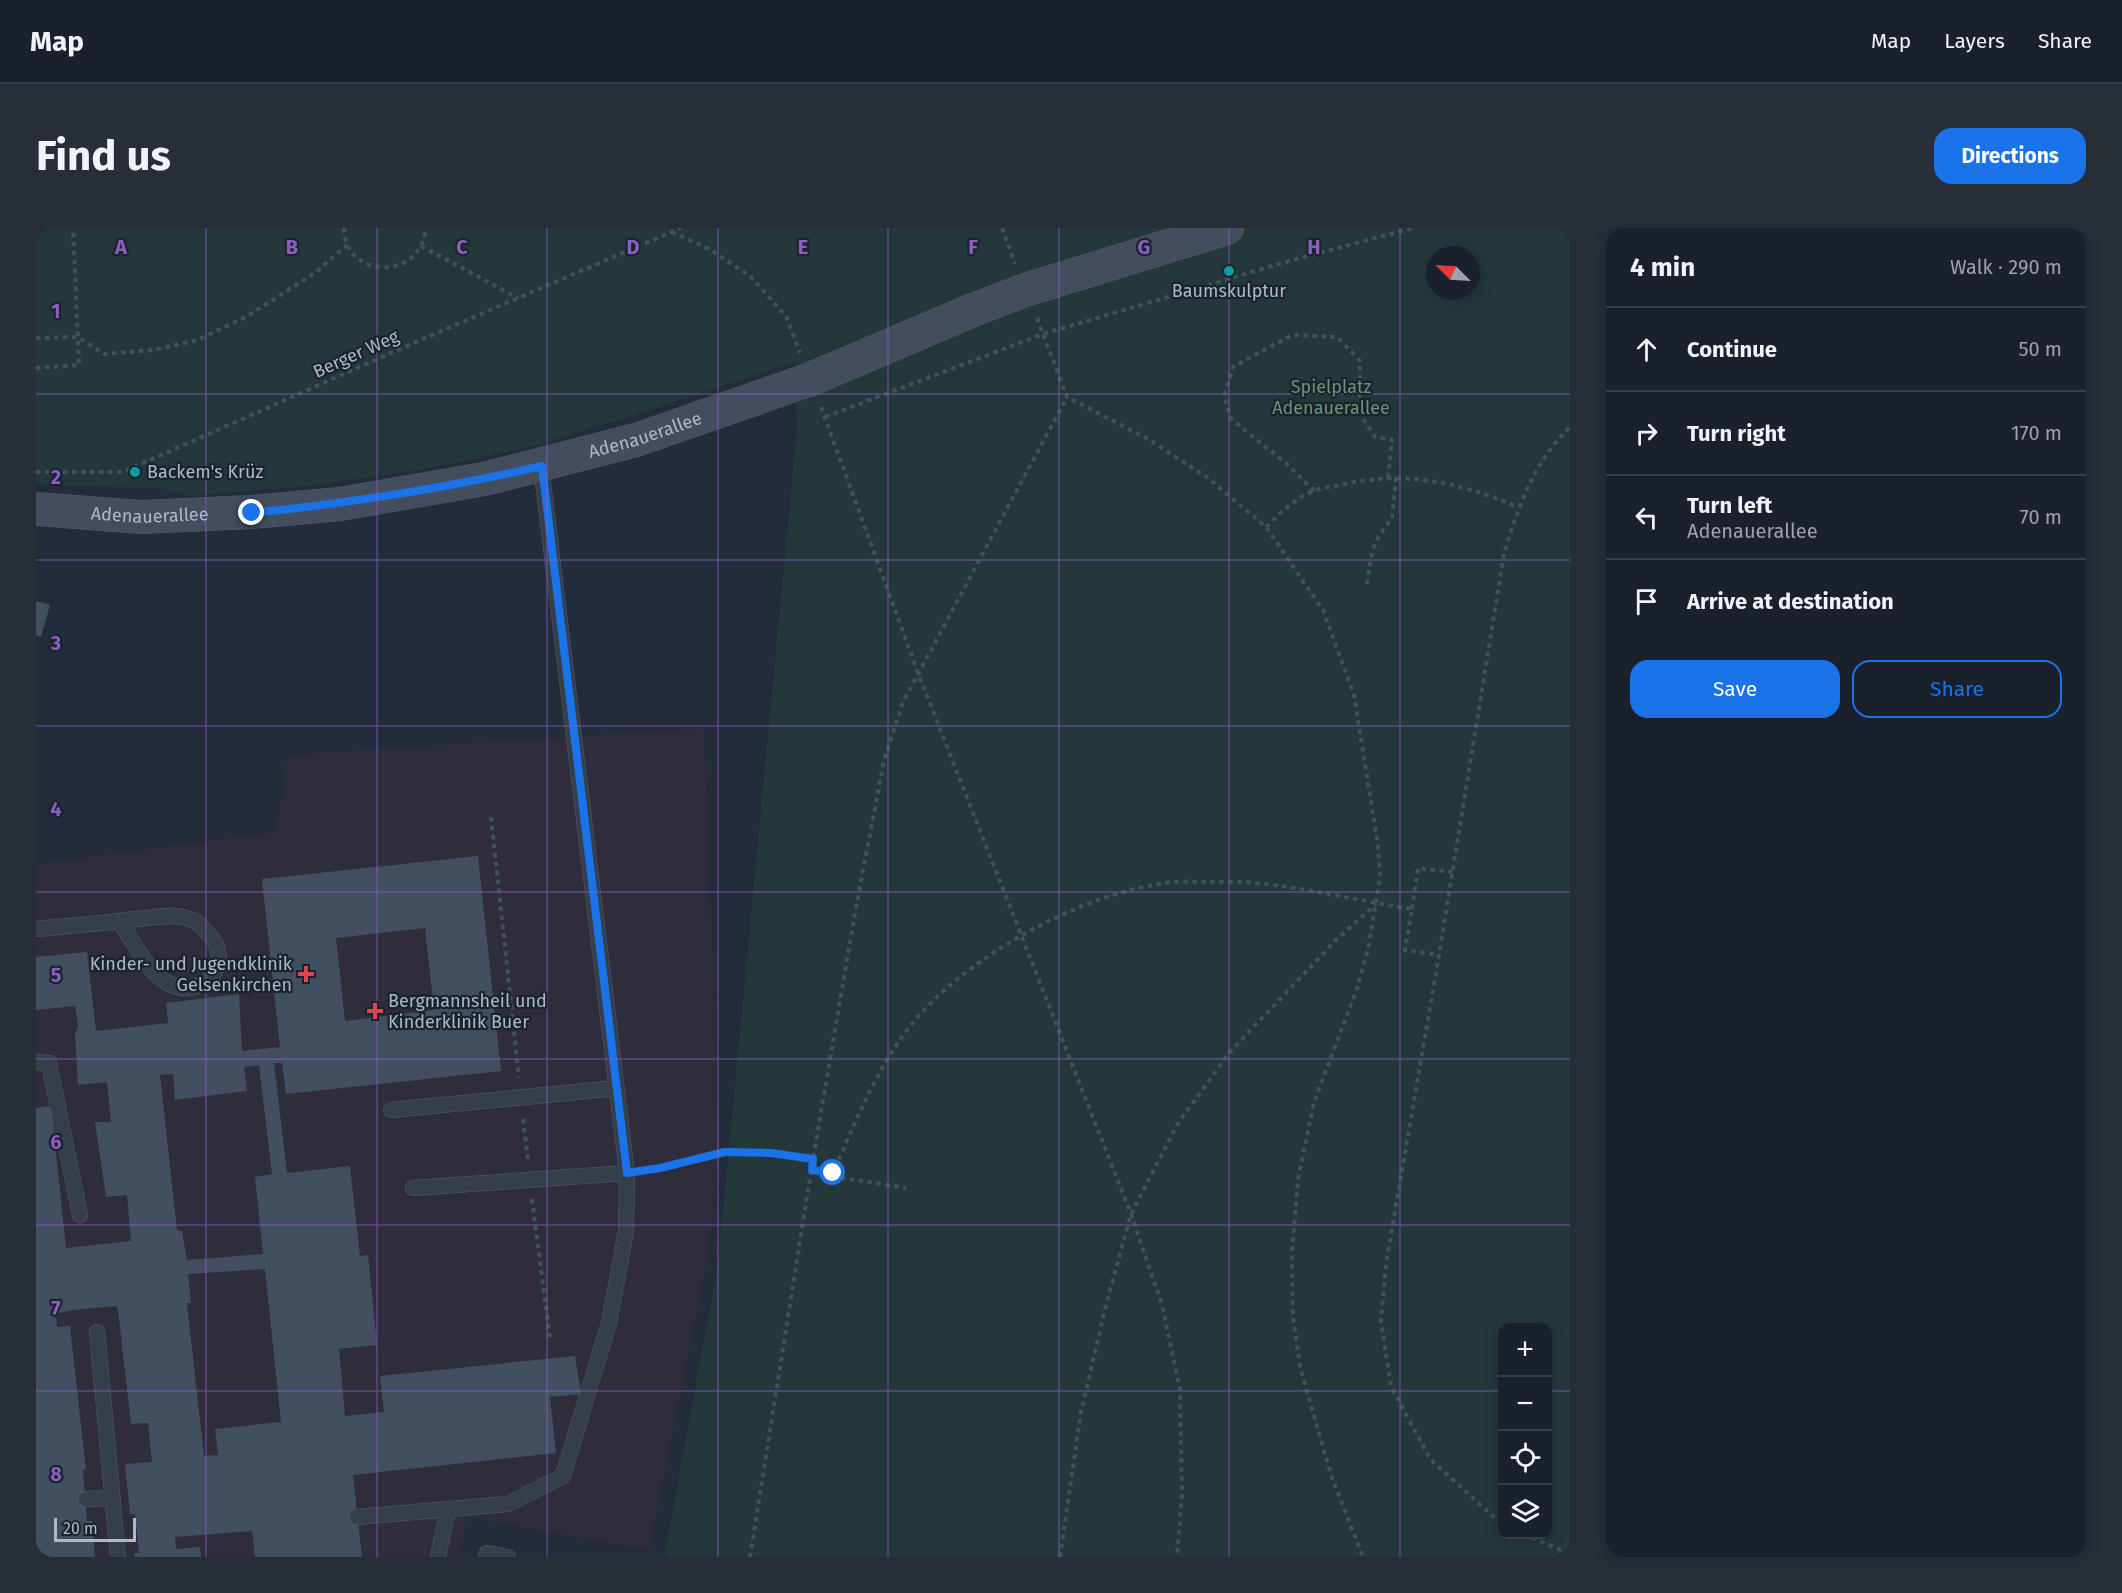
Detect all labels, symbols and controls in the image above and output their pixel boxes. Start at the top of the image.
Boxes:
text: Map [30,25,84,58]
text: Map [1871,28,1911,54]
text: Layers [1944,28,2005,54]
text: Share [2038,28,2092,54]
button: Directions [1934,128,2086,184]
text: Find us [36,131,171,181]
text: A [114,235,128,259]
text: B [286,235,298,259]
text: C [456,235,468,259]
text: D [626,235,640,259]
text: E [798,235,808,259]
text: F [968,235,978,259]
text: G [1138,235,1150,259]
text: H [1307,235,1321,259]
north arrow [1426,246,1480,300]
text: 4 min [1630,252,1695,283]
text: Walk · 290 m [1950,255,2062,279]
marker: Baumskulptur [1222,264,1236,278]
place label: Baumskulptur [1172,280,1286,302]
text: 1 [51,299,61,323]
street label: Berger Weg [310,325,403,383]
icon: ahead [1630,333,1663,366]
text: Continue [1687,336,1777,363]
text: 50 m [2018,337,2062,361]
park label: Spielplatz Adenauerallee [1272,376,1390,419]
street label: Adenauerallee [586,407,705,463]
icon: right [1630,417,1663,450]
text: Turn right [1687,420,1786,447]
text: 170 m [2011,421,2062,445]
place label: Backem's Krüz [147,461,263,483]
text: 2 [51,465,61,489]
marker: Backem's Krüz [128,465,142,479]
text: Turn left [1687,492,1772,519]
route end [238,499,264,525]
icon: left [1630,501,1663,534]
street label: Adenauerallee [90,502,209,528]
text: 70 m [2020,505,2062,529]
text: Adenauerallee [1687,519,1818,543]
icon: arrive [1630,585,1663,618]
text: Arrive at destination [1687,588,1894,615]
text: 3 [50,631,61,655]
button: Save [1630,660,1840,718]
button: Share [1852,660,2062,718]
text: 4 [50,797,62,821]
place label: Kinder- und Jugendklinik Gelsenkirchen [90,953,293,996]
text: 5 [51,963,62,987]
marker: Kinder- und Jugendklinik Gelsenkirchen [297,965,315,983]
place label: Bergmannsheil und Kinderklinik Buer [388,990,547,1033]
marker: Bergmannsheil und Kinderklinik Buer [366,1002,384,1020]
text: 6 [50,1130,62,1154]
route start [819,1159,845,1185]
text: 7 [51,1296,61,1320]
map controls [1498,1323,1552,1539]
button: + [1498,1323,1552,1377]
button: − [1498,1377,1552,1431]
button: locate [1498,1431,1552,1485]
text: 8 [50,1462,62,1486]
button: layers [1498,1485,1552,1539]
scale bar [54,1515,136,1542]
text: 20 m [63,1519,98,1538]

